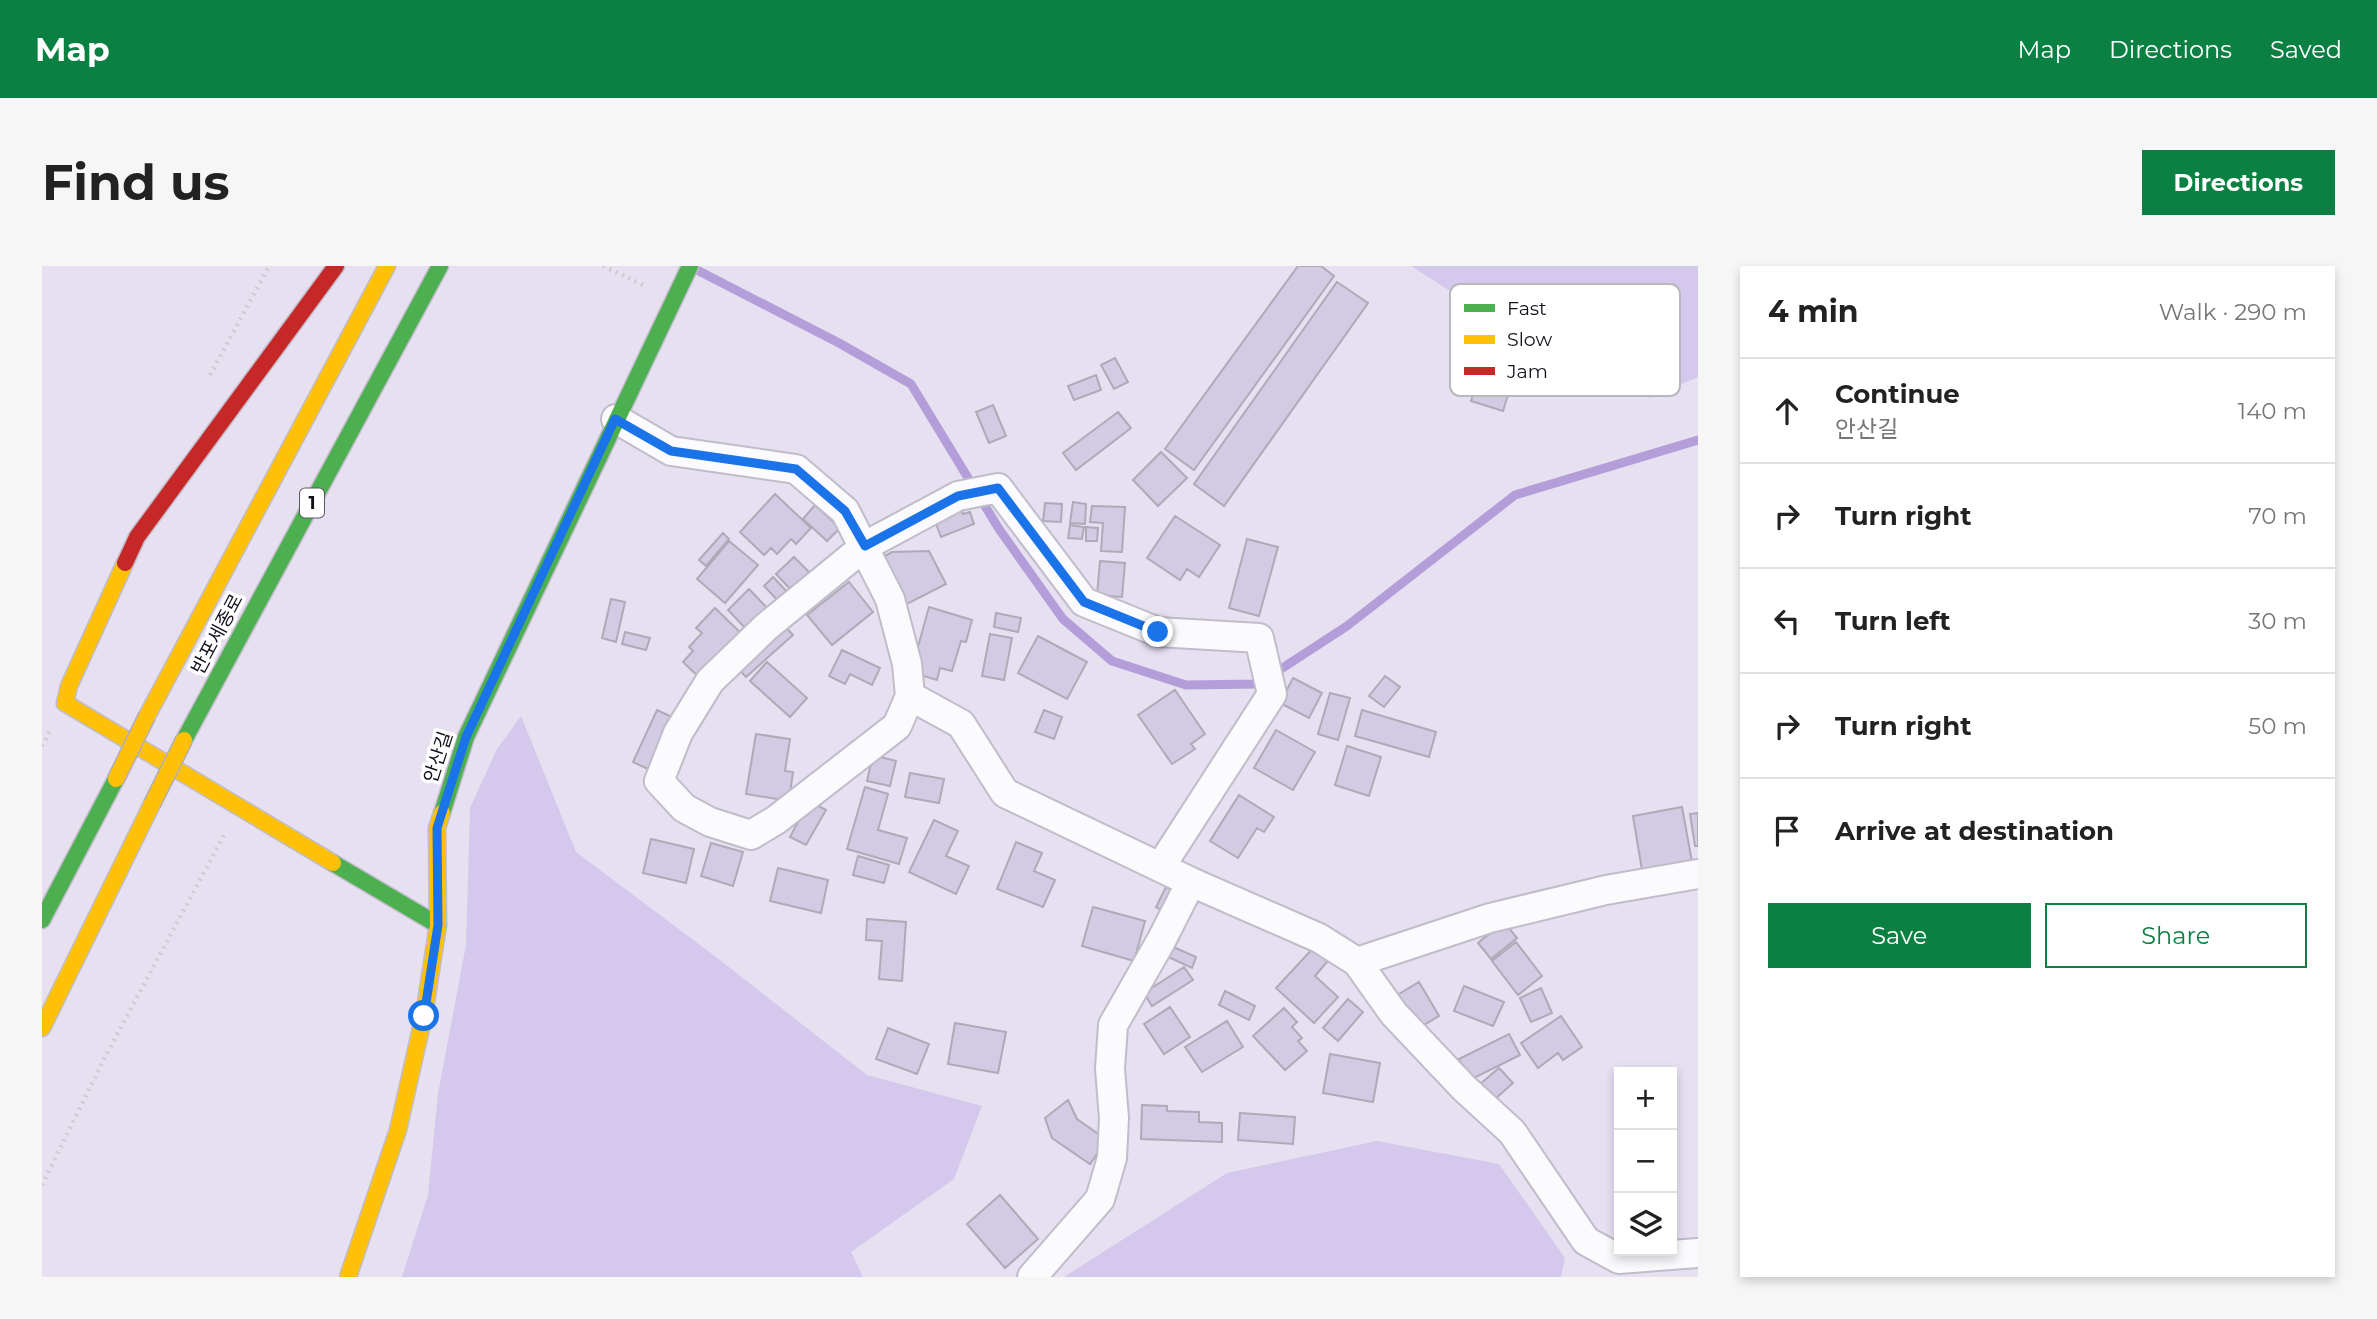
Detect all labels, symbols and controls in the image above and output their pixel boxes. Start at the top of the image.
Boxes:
text: Map [35,29,110,69]
text: Map [2018,35,2071,64]
text: Directions [2109,35,2232,64]
text: Saved [2270,35,2342,64]
button: Directions [2142,150,2335,215]
text: Find us [42,153,230,212]
legend [1450,284,1680,396]
text: 4 min [1768,293,1858,330]
text: Fast [1507,297,1547,320]
text: Walk · 290 m [2159,298,2307,326]
text: Slow [1507,328,1552,351]
text: Jam [1506,360,1548,383]
text: Continue [1835,378,1960,410]
icon: ahead [1768,392,1806,430]
text: 140 m [2238,397,2307,425]
text: 안산길 [1835,415,1898,443]
road number: 1 [300,488,324,517]
icon: right [1768,497,1806,535]
text: Turn right [1835,500,1971,532]
text: 70 m [2248,502,2307,530]
street label: 반포세종로 [186,590,248,678]
icon: left [1768,602,1806,640]
text: Turn left [1835,605,1951,637]
text: 30 m [2248,607,2307,635]
route end [1142,616,1173,647]
icon: right [1768,707,1806,745]
text: Turn right [1835,710,1971,742]
text: 50 m [2248,712,2307,740]
street label: 안산길 [419,729,457,785]
icon: arrive [1768,812,1806,850]
text: Arrive at destination [1835,815,2114,847]
button: Save [1768,903,2031,968]
button: Share [2045,903,2307,968]
route start [408,1000,439,1031]
map controls [1614,1067,1677,1256]
button: + [1614,1067,1677,1130]
button: − [1614,1130,1677,1193]
button: layers [1614,1193,1677,1256]

